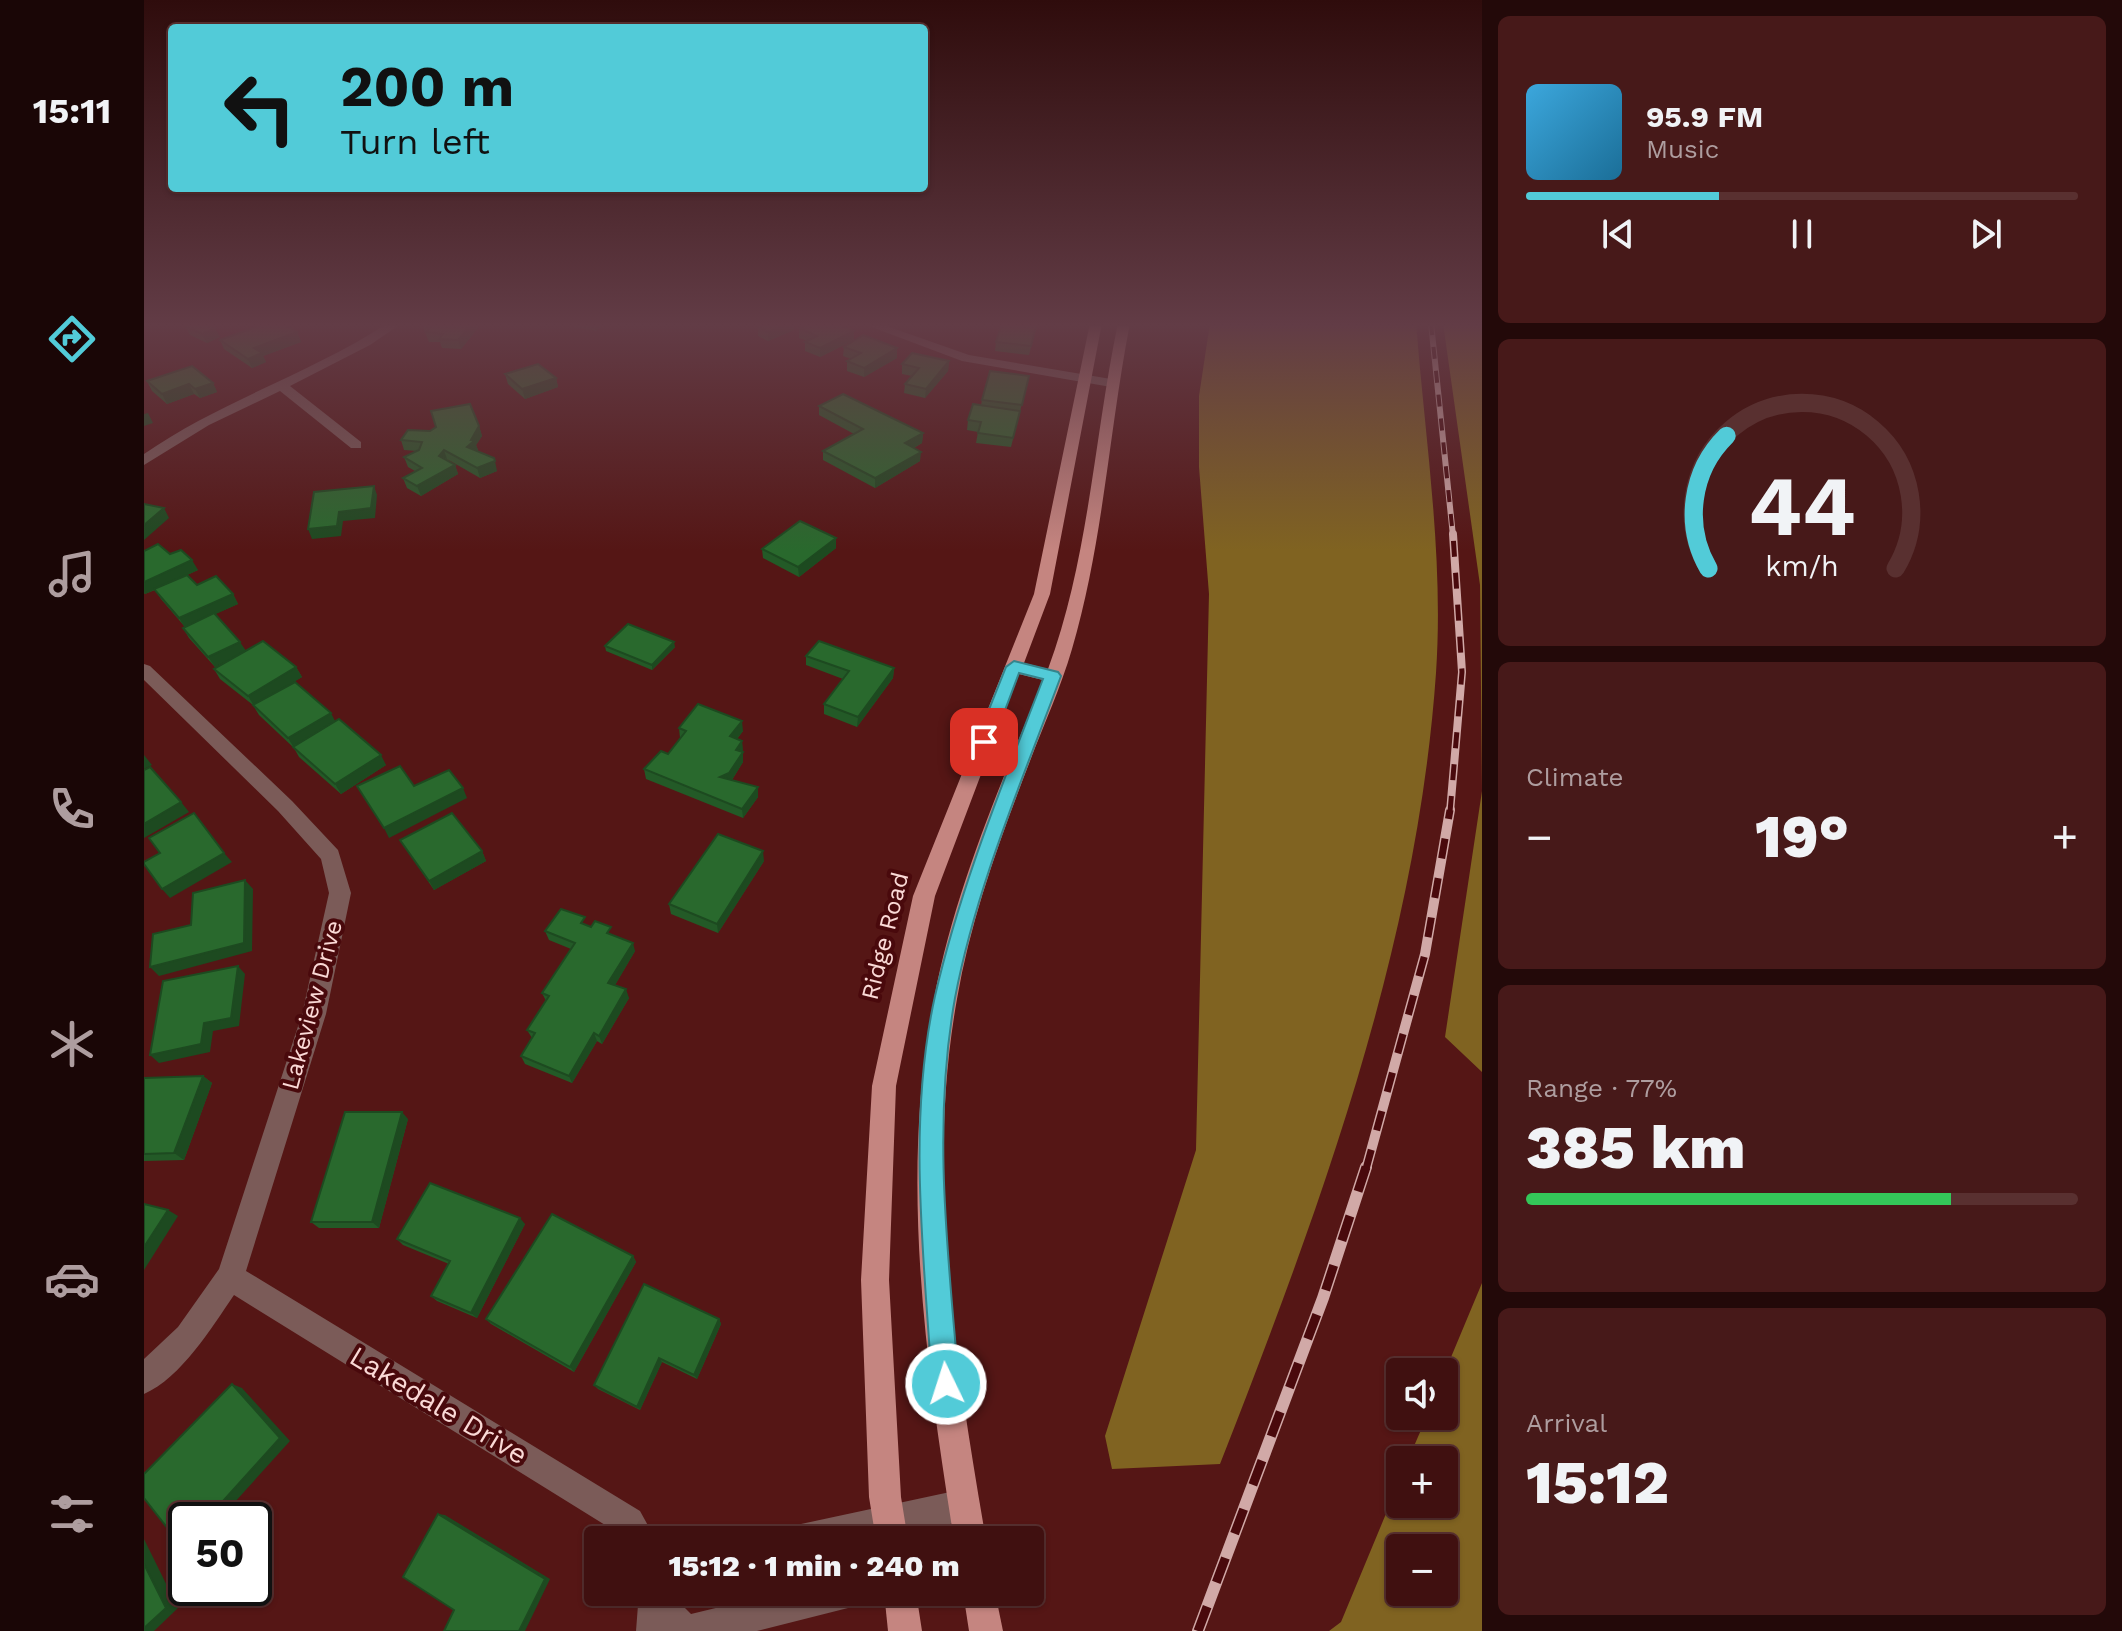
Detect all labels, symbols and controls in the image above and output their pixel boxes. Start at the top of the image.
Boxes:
text: 200 m [340,54,514,120]
icon: left [208,56,312,160]
text: 15:11 [33,90,111,132]
text: 95.9 FM [1646,99,1763,134]
text: Turn left [340,121,490,163]
text: Music [1646,134,1719,164]
icon: previous [1596,212,1640,256]
icon: pause [1780,212,1824,256]
icon: next [1964,212,2008,256]
icon: directions [44,311,100,367]
text: 44 [1748,457,1856,554]
icon: music [44,546,100,602]
text: km/h [1765,549,1839,583]
pin [950,708,1018,776]
icon: arrive [962,720,1006,764]
text: Climate [1526,762,1624,792]
icon: phone [44,781,100,837]
text: 19° [1755,801,1849,872]
text: − [1526,811,1553,863]
text: + [2051,811,2078,863]
street label: Ridge Road [856,869,914,1003]
street label: Lakeview Drive [276,917,348,1093]
icon: climate [44,1016,100,1072]
text: Range · 77% [1526,1073,1677,1103]
text: 385 km [1526,1112,1745,1183]
icon: car [44,1251,100,1307]
street label: Lakedale Drive [344,1339,534,1471]
position arrow [904,1342,988,1426]
map controls [1386,1358,1458,1606]
button: sound [1386,1358,1458,1430]
text: Arrival [1526,1408,1607,1438]
button: + [1386,1446,1458,1518]
text: 15:12 [1526,1447,1669,1518]
icon: filters [44,1486,100,1542]
speed limit sign: 50 [168,1502,272,1606]
button: − [1386,1534,1458,1606]
text: 15:12 · 1 min · 240 m [668,1548,960,1583]

